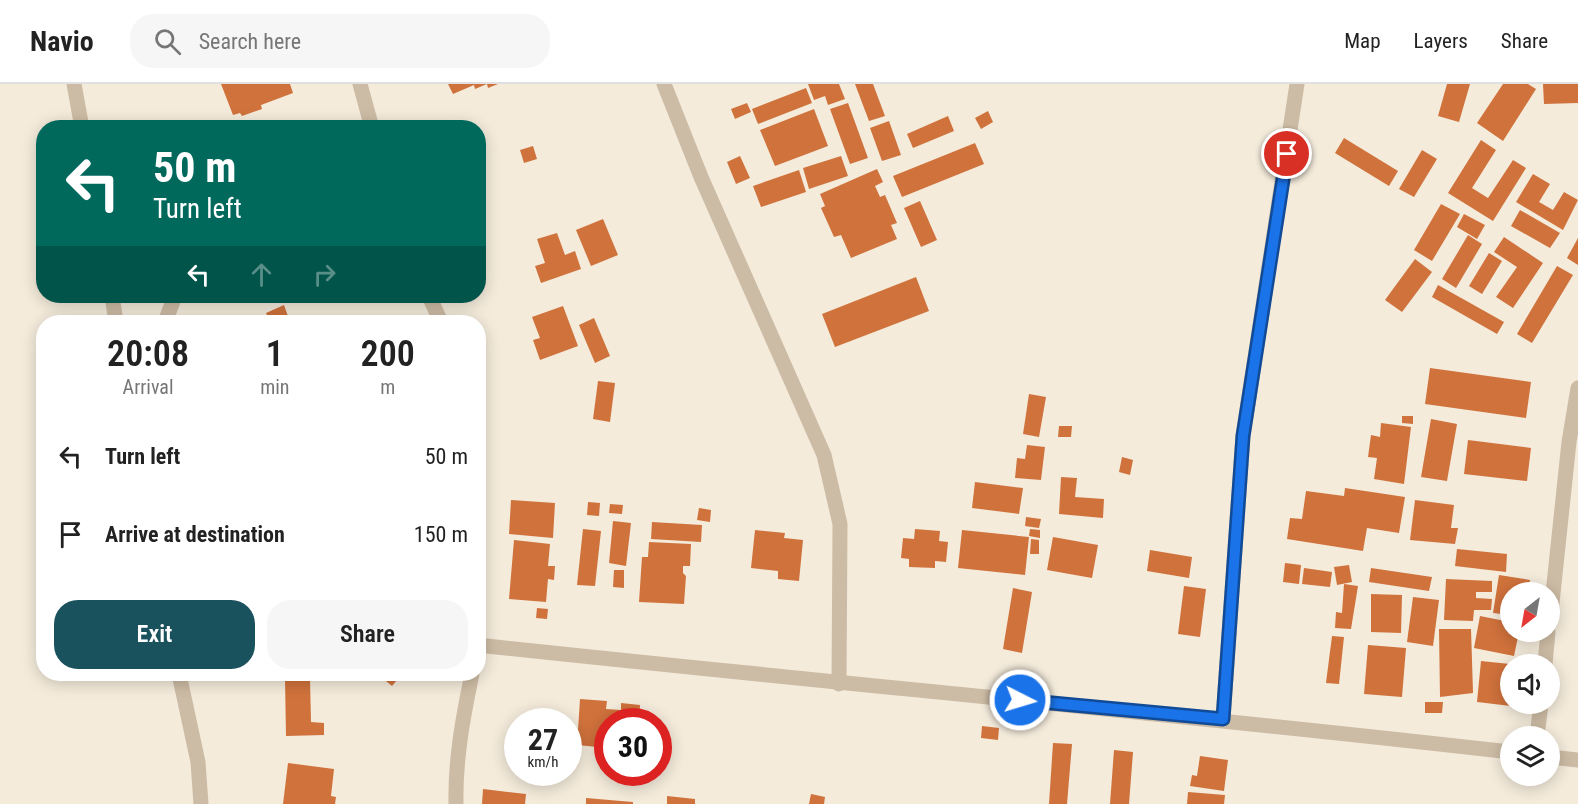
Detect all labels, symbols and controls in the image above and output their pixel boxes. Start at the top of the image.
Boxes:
search box [130,14,550,68]
text: Navio [30,25,94,58]
icon: search [151,25,184,58]
text: Search here [199,29,301,54]
text: Map [1344,29,1381,53]
text: Layers [1414,29,1468,53]
text: Share [1501,29,1548,53]
pin [1261,128,1312,179]
icon: arrive [1270,137,1303,170]
text: 50 m [153,143,236,192]
icon: left [54,144,132,222]
text: Turn left [153,193,242,225]
icon: left [182,258,215,291]
icon: ahead [245,258,278,291]
icon: right [308,258,341,291]
text: 20:08 [107,333,189,375]
text: 1 [266,333,284,375]
text: 200 [361,333,415,375]
text: Arrival [123,375,174,399]
text: min [260,375,289,399]
text: m [380,375,395,399]
icon: left [54,440,87,473]
text: Turn left [105,444,180,469]
text: 50 m [425,444,468,469]
icon: arrive [54,518,87,551]
text: Arrive at destination [105,522,285,547]
text: 150 m [414,522,468,547]
north arrow [1500,582,1560,642]
map controls [1500,582,1560,786]
button: Exit [54,600,255,669]
button: Share [267,600,468,669]
button: sound [1500,654,1560,714]
position arrow [988,668,1052,732]
speed limit sign: 30 [594,708,672,786]
text: 27 [528,722,558,757]
button: layers [1500,726,1560,786]
text: km/h [528,753,558,771]

